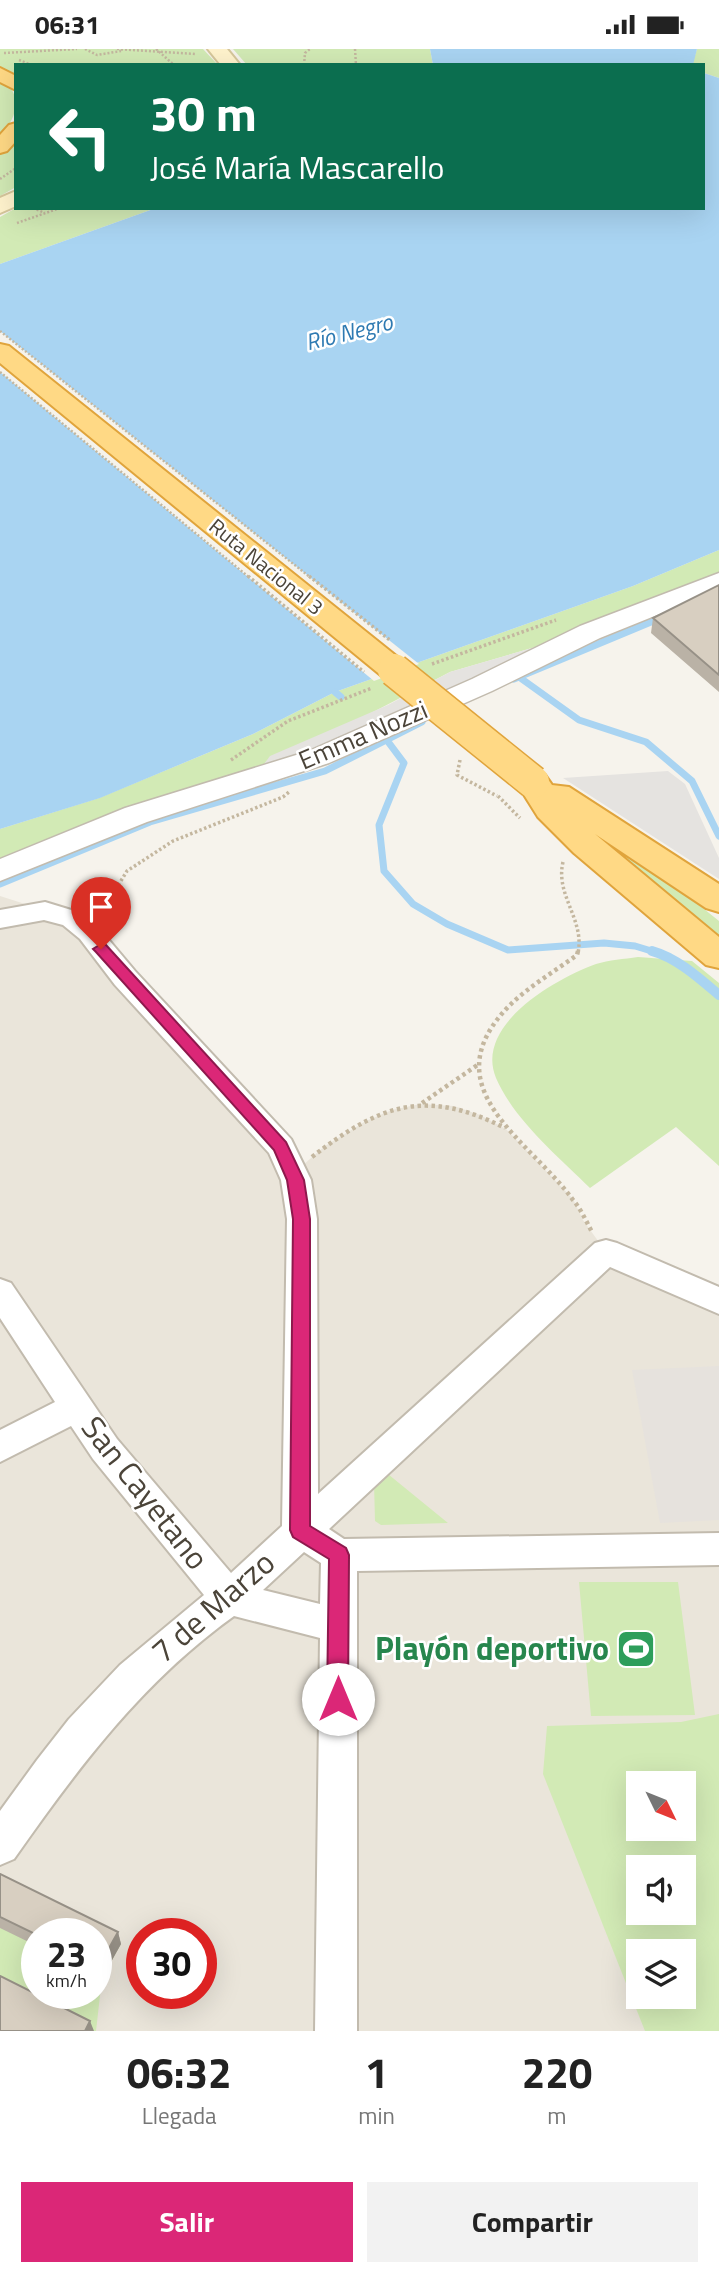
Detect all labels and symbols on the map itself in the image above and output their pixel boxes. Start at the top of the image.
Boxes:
water label: Río Negro [302,304,397,359]
street label: Ruta Nacional 3 [202,510,331,622]
street label: Emma Nozzi [292,690,434,779]
pin [71,877,131,949]
street label: San Cayetano [70,1405,221,1579]
street label: 7 de Marzo [140,1539,285,1674]
place label: Playón deportivo [375,1624,609,1672]
sports icon: Playón deportivo [615,1628,657,1670]
position arrow [301,1662,375,1736]
north arrow [626,1771,696,1841]
speed limit sign: 30 [126,1918,217,2009]

